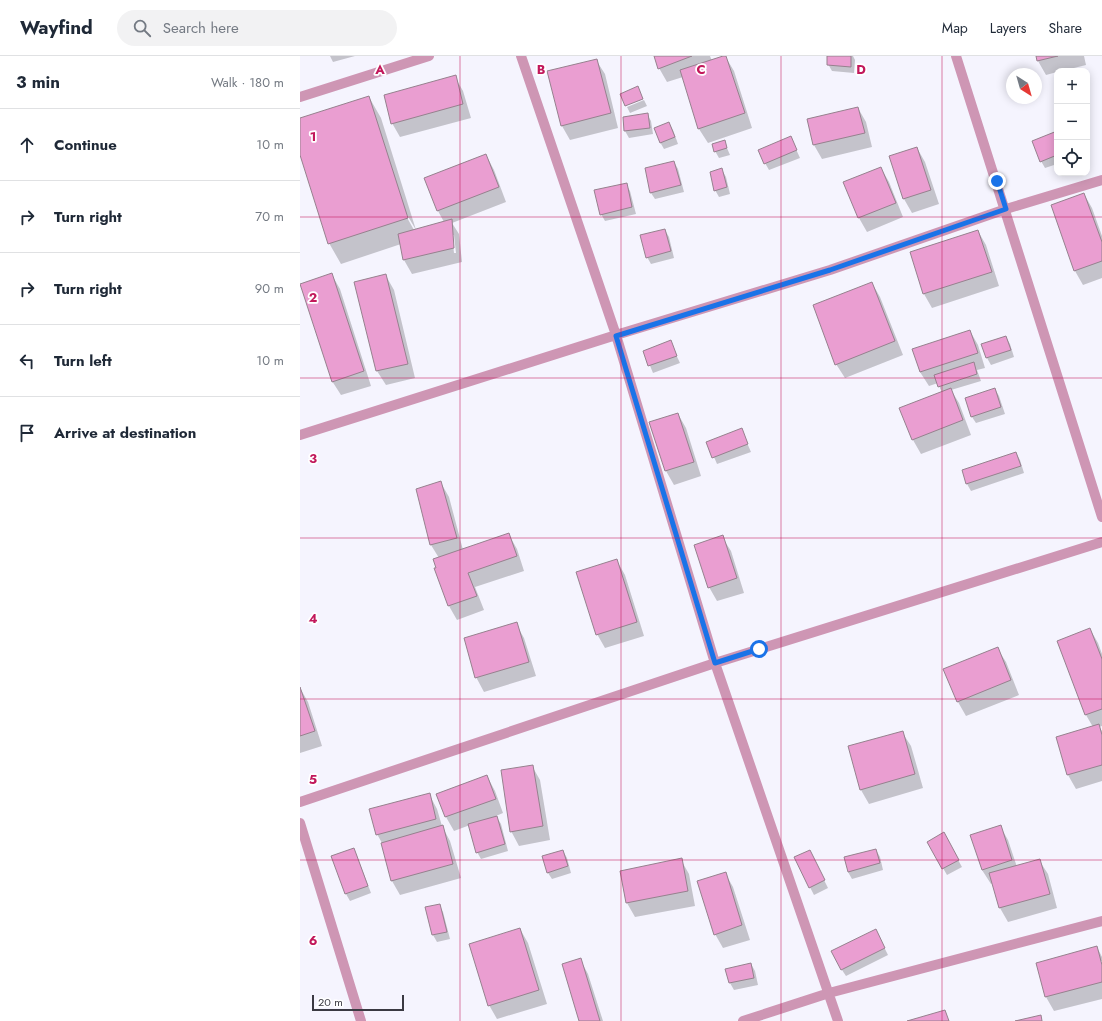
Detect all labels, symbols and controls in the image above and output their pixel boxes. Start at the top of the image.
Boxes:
search box [117,10,397,46]
text: Wayfind [20,14,93,41]
icon: search [131,17,153,39]
text: Search here [163,17,239,39]
text: Map [942,18,968,38]
text: Layers [990,18,1026,38]
text: Share [1048,18,1082,38]
text: A [374,60,385,79]
text: B [537,60,546,79]
text: C [696,60,706,79]
text: D [856,60,866,79]
north arrow [1006,68,1042,104]
map controls [1054,68,1090,176]
button: + [1054,68,1090,104]
text: 3 min [16,70,60,94]
text: Walk · 180 m [211,73,284,92]
button: − [1054,104,1090,140]
text: 1 [310,127,316,146]
icon: ahead [16,134,38,156]
text: Continue [54,134,117,156]
text: 10 m [256,135,284,154]
button: locate [1054,140,1090,176]
route end [988,172,1006,190]
icon: right [16,206,38,228]
text: Turn right [54,206,122,228]
text: 70 m [255,207,284,226]
icon: right [16,278,38,300]
text: Turn right [54,278,122,300]
text: 90 m [255,279,284,298]
text: 2 [309,288,317,307]
icon: left [16,350,38,372]
text: Turn left [54,350,112,372]
text: 10 m [256,351,284,370]
icon: arrive [16,422,38,444]
text: Arrive at destination [54,422,196,444]
text: 3 [309,449,317,468]
text: 4 [308,609,318,628]
route start [750,640,768,658]
text: 5 [309,770,317,789]
text: 6 [309,931,318,950]
scale bar [312,993,404,1012]
text: 20 m [318,994,343,1010]

